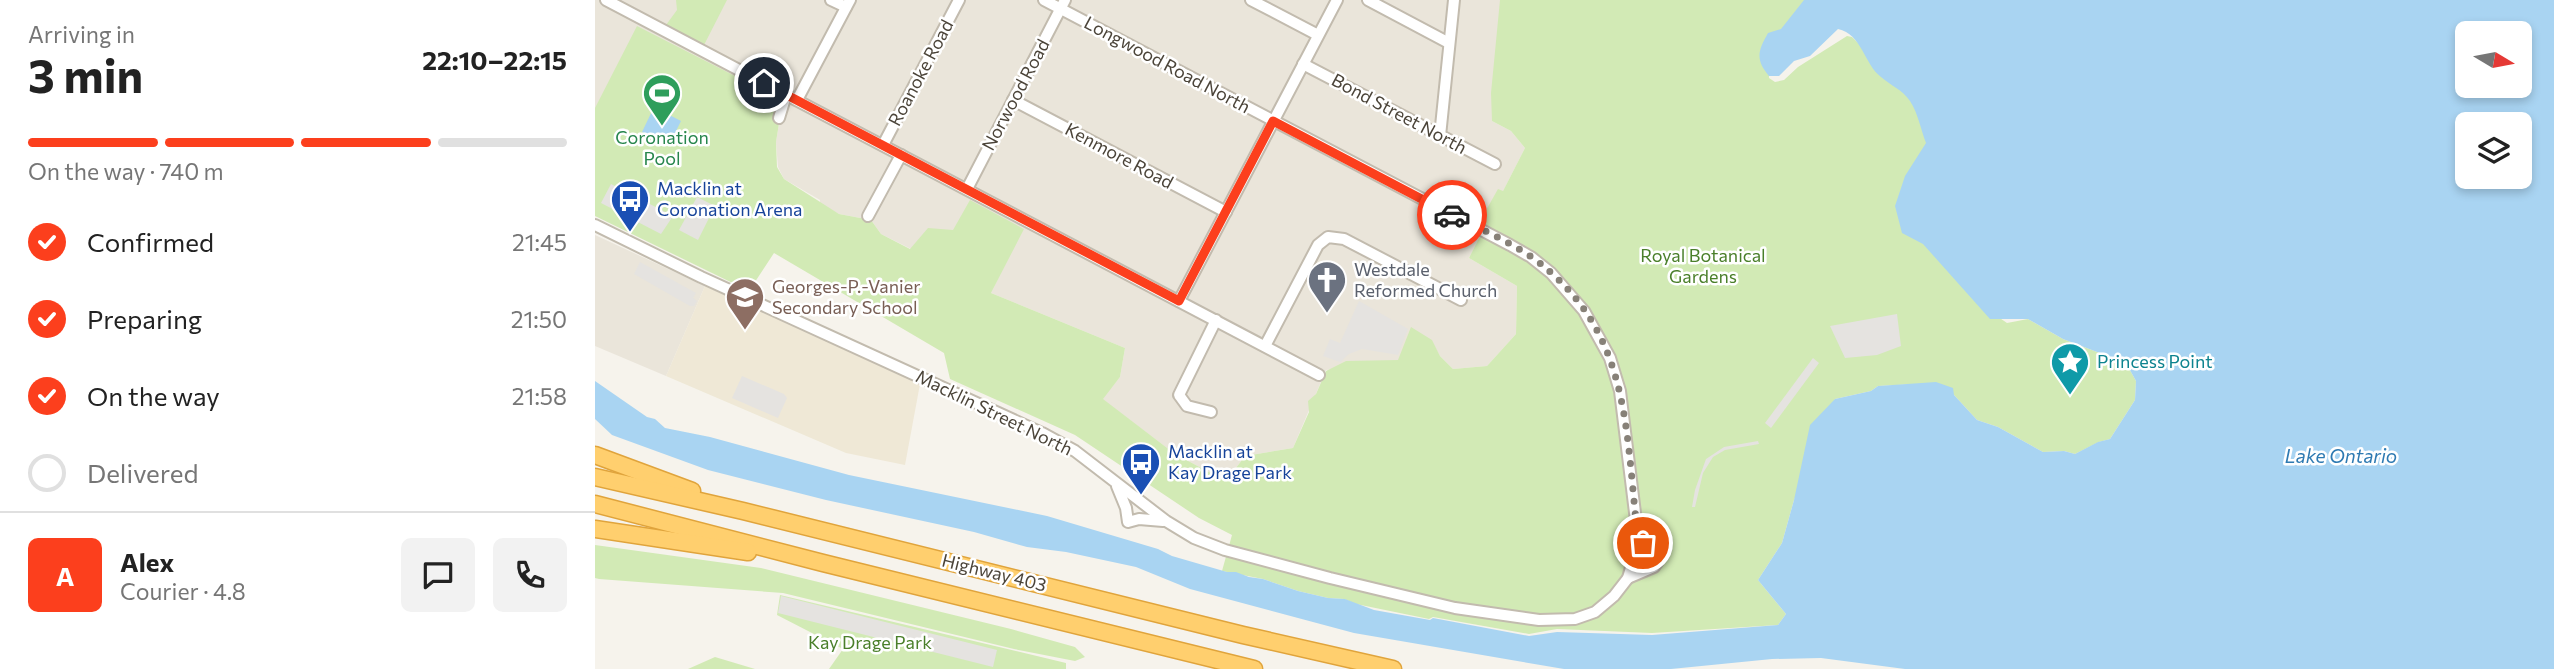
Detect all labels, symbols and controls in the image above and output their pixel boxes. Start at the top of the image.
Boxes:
street label: Longwood Road North [1081,11,1254,117]
street label: Roanoke Road [883,16,957,129]
text: Arriving in [28,20,135,48]
north arrow [2455,21,2532,98]
map controls [2455,21,2532,189]
street label: Norwood Road [977,35,1054,154]
text: 22:10–22:15 [422,44,567,75]
text: 3 min [28,46,143,102]
pin [734,53,794,113]
icon: home [745,64,783,102]
street label: Bond Street North [1328,68,1471,158]
sports icon: Coronation Pool [641,72,683,127]
button: layers [2455,112,2532,189]
street label: Kenmore Road [1062,117,1177,193]
place label: Coronation Pool [615,126,709,169]
text: On the way · 740 m [28,157,224,185]
place label: Macklin at Coronation Arena [657,177,803,220]
bus stop icon: Macklin at Coronation Arena [609,178,651,233]
courier [1417,180,1487,250]
icon: car [1433,196,1471,234]
icon: check [28,223,66,261]
text: Confirmed [87,226,214,257]
text: 21:45 [512,228,567,256]
park label: Royal Botanical Gardens [1640,244,1766,287]
place label: Westdale Reformed Church [1354,258,1497,301]
church icon: Westdale Reformed Church [1306,259,1348,314]
place label: Georges-P.-Vanier Secondary School [772,275,920,318]
school or university icon: Georges-P.-Vanier Secondary School [724,276,766,331]
icon: check [28,300,66,338]
text: Preparing [87,303,202,334]
text: 21:50 [511,305,567,333]
place icon: Princess Point [2049,341,2091,396]
place label: Princess Point [2097,350,2213,372]
street label: Macklin Street North [912,365,1076,460]
icon: check [28,377,66,415]
text: On the way [87,380,220,411]
text: 21:58 [512,382,567,410]
place label: Macklin at Kay Drage Park [1168,440,1292,483]
bus stop icon: Macklin at Kay Drage Park [1120,441,1162,496]
water label: Lake Ontario [2285,444,2397,467]
text: Delivered [87,457,198,488]
pin [1613,513,1673,573]
icon: bag [1624,524,1662,562]
button: chat [401,538,475,612]
button: phone [493,538,567,612]
text: Alex [120,546,174,577]
street label: Highway 403 [940,548,1049,596]
text: A [56,560,74,591]
text: Courier · 4.8 [120,577,246,605]
park label: Kay Drage Park [808,631,932,653]

